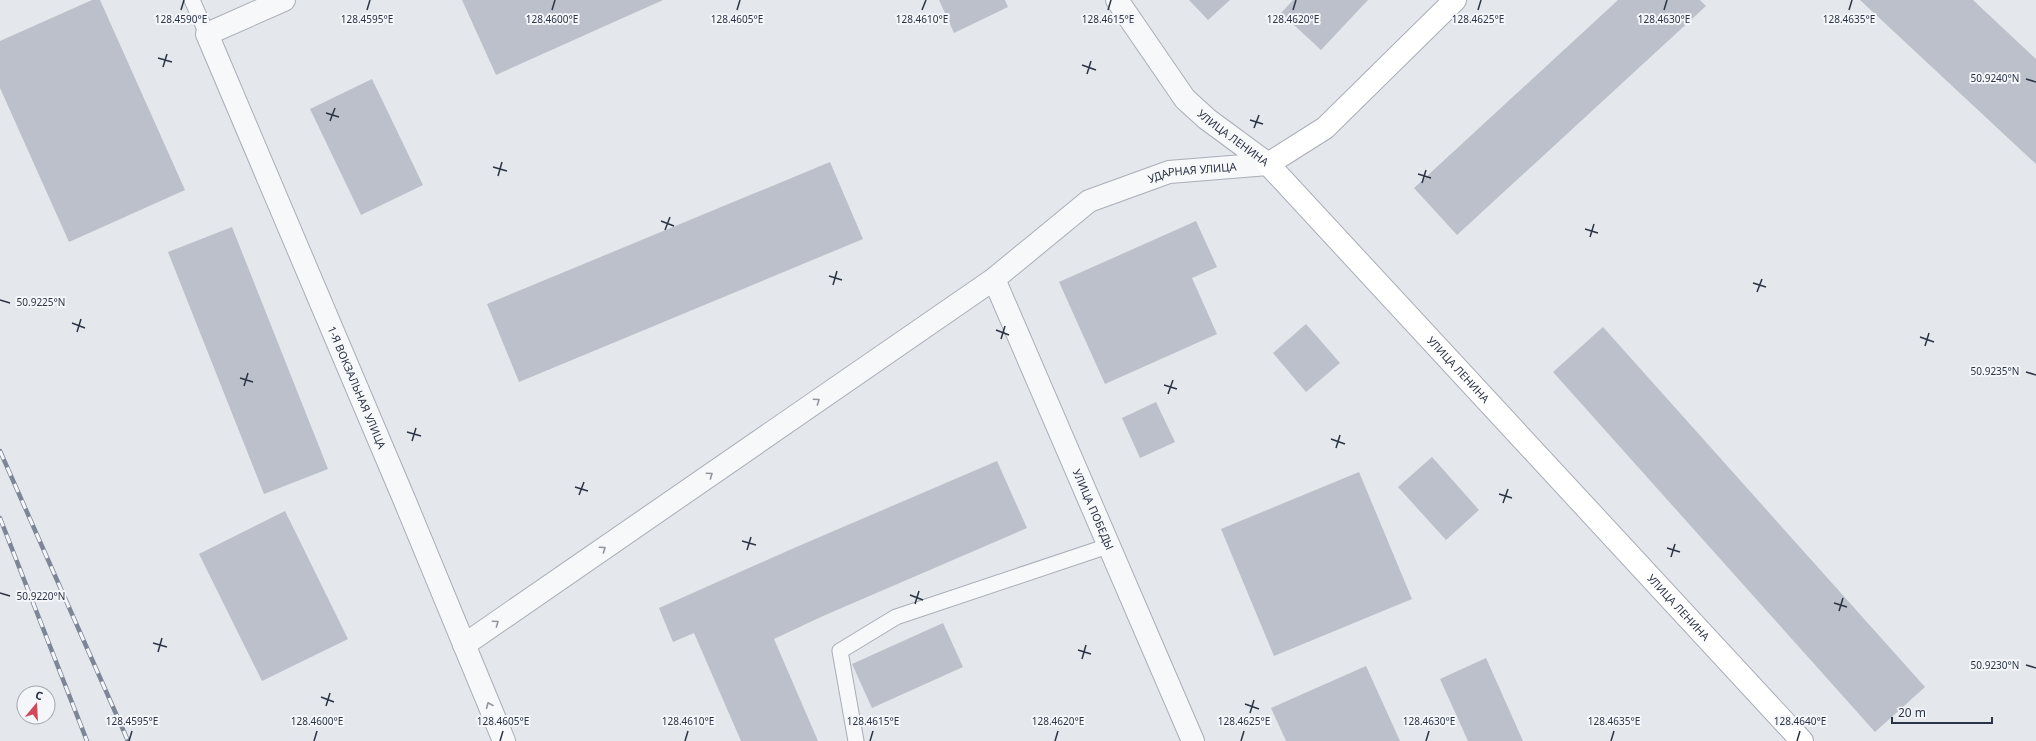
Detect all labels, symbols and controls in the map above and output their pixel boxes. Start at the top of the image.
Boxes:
text: 128.4590°E [155,12,207,26]
text: 128.4595°E [341,12,393,26]
text: 128.4600°E [526,12,578,26]
text: 128.4605°E [711,12,763,26]
text: 128.4610°E [896,12,948,26]
text: 128.4615°E [1082,12,1134,26]
text: 128.4620°E [1267,12,1319,26]
text: 128.4625°E [1452,12,1504,26]
text: 128.4630°E [1638,12,1690,26]
text: 128.4635°E [1823,12,1875,26]
text: 50.9240°N [1971,71,2019,85]
street label: УЛИЦА ЛЕНИНА [1194,106,1273,170]
street label: УДАРНАЯ УЛИЦА [1146,158,1238,186]
text: 50.9225°N [17,295,65,309]
street label: 1-Я ВОКЗАЛЬНАЯ УЛИЦА [325,324,390,452]
street label: УЛИЦА ЛЕНИНА [1424,333,1494,406]
text: 50.9235°N [1971,364,2019,378]
one-way arrow [813,398,820,406]
street label: УЛИЦА ПОБЕДЫ [1070,467,1118,552]
one-way arrow [706,472,713,480]
one-way arrow [599,546,606,554]
street label: УЛИЦА ЛЕНИНА [1644,571,1714,644]
text: 50.9220°N [17,589,65,603]
one-way arrow [492,620,499,627]
text: 50.9230°N [1971,658,2019,672]
north arrow [16,685,56,725]
text: С [34,687,45,703]
scale bar [1892,699,1992,725]
one-way arrow [486,702,494,709]
text: 20 m [1898,704,1926,721]
text: 128.4595°E [106,714,158,728]
text: 128.4600°E [291,714,343,728]
text: 128.4605°E [477,714,529,728]
text: 128.4610°E [662,714,714,728]
text: 128.4615°E [847,714,899,728]
text: 128.4620°E [1032,714,1084,728]
text: 128.4625°E [1218,714,1270,728]
text: 128.4630°E [1403,714,1455,728]
text: 128.4635°E [1588,714,1640,728]
text: 128.4640°E [1774,714,1826,728]

